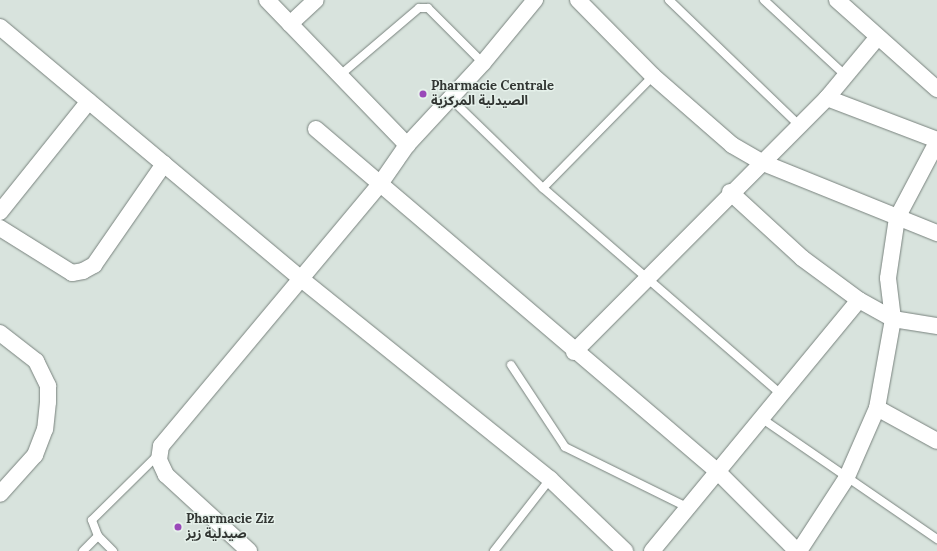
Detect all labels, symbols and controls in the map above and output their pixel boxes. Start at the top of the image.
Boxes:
place label: Pharmacie Centrale الصيدلية المركزية [431,79,554,110]
marker: Pharmacie Centrale الصيدلية المركزية [418,89,428,99]
place label: Pharmacie Ziz صيدلية زيز [186,512,274,543]
marker: Pharmacie Ziz صيدلية زيز [173,522,183,532]

